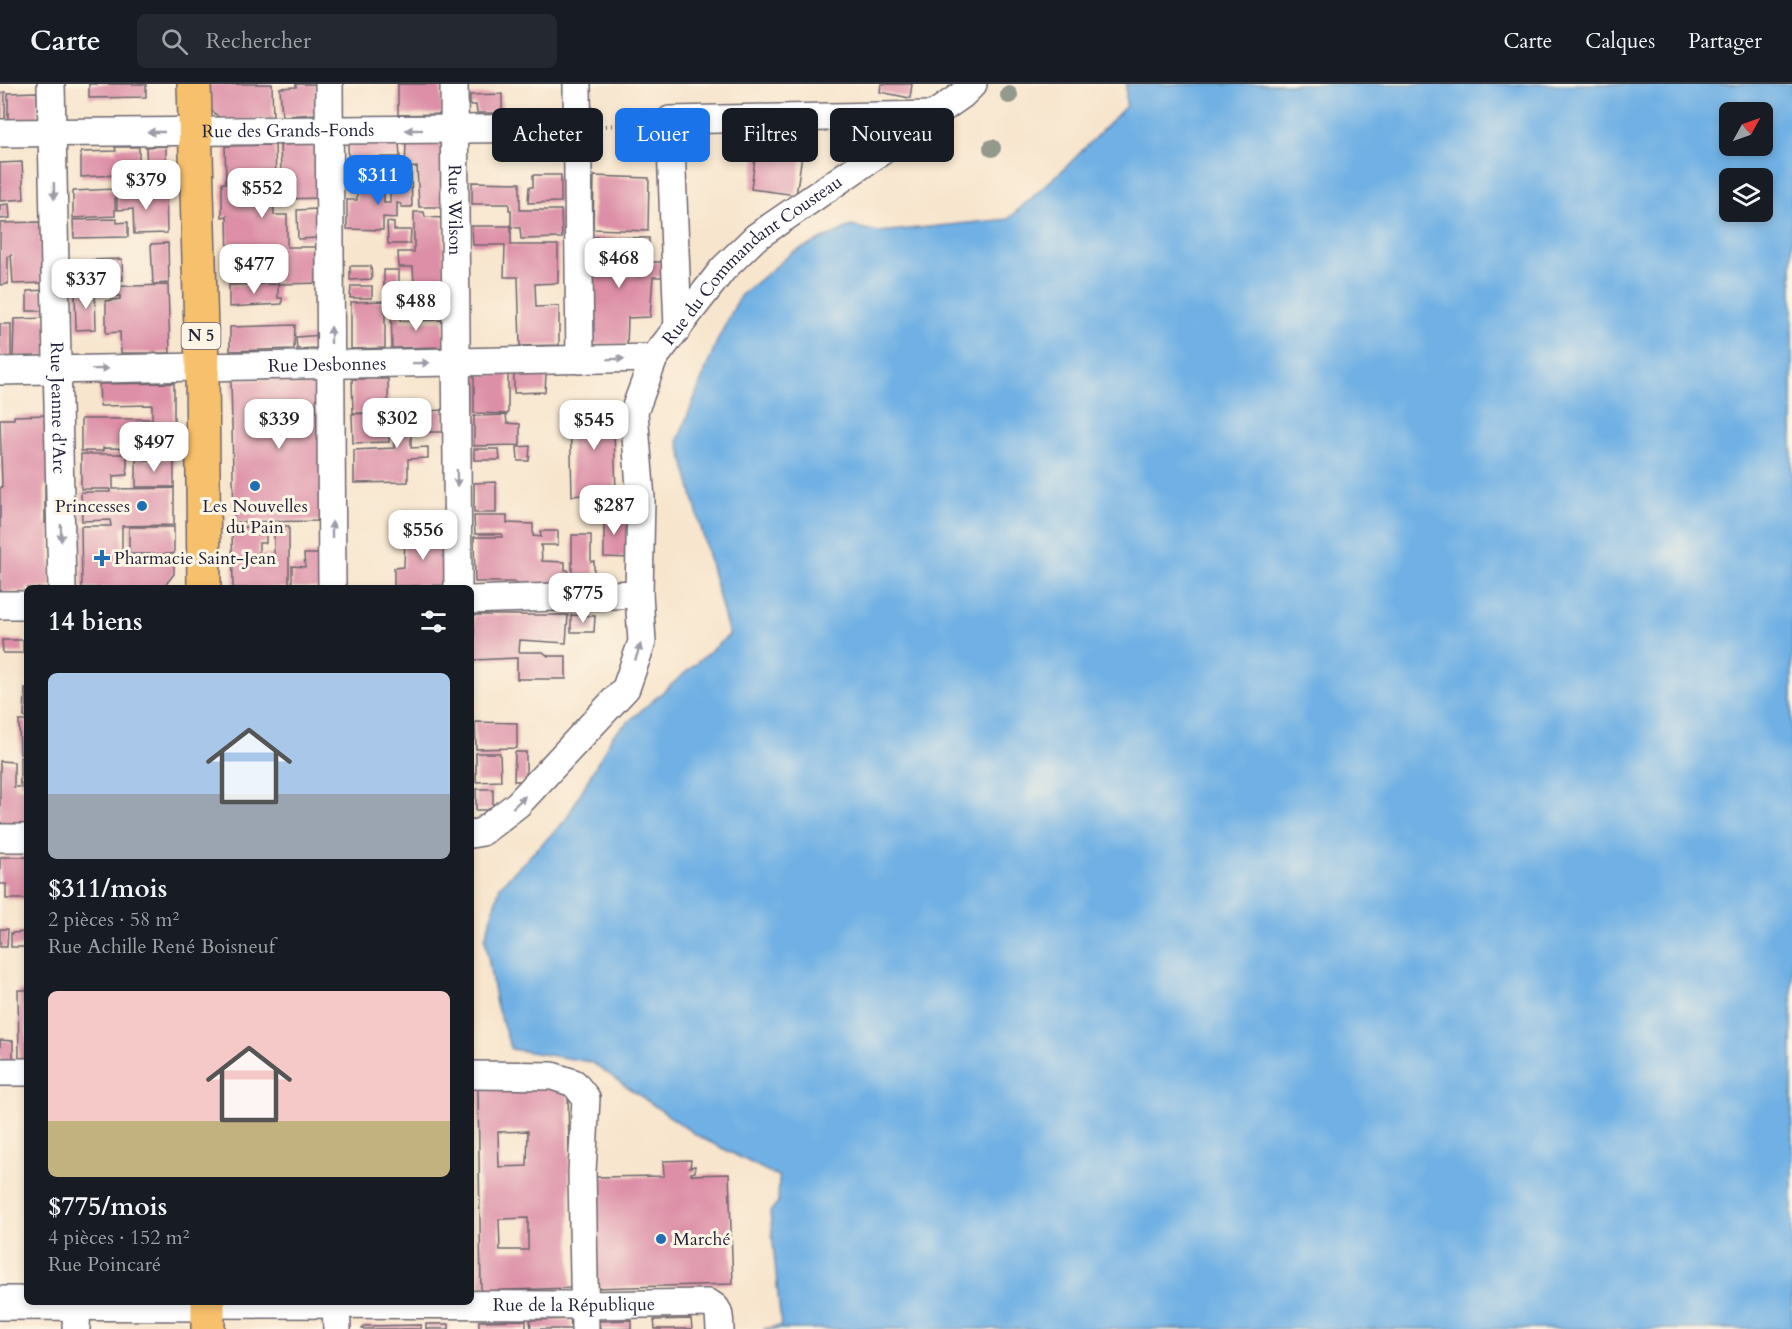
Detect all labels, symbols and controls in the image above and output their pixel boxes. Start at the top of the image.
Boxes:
search box [137,14,557,68]
text: Carte [30,22,101,60]
icon: search [158,25,191,58]
text: Rechercher [206,26,311,56]
text: Carte [1503,27,1552,56]
text: Calques [1585,27,1655,56]
text: Partager [1688,27,1762,56]
north arrow [1719,102,1773,156]
map controls [1719,102,1773,222]
chip: Acheter [492,108,603,162]
chip: Louer [615,108,710,162]
chip: Filtres [722,108,818,162]
chip: Nouveau [830,108,954,162]
street label: Rue des Grands-Fonds [202,117,374,144]
one-way arrow [404,125,423,134]
one-way arrow [146,127,165,137]
pin: $311 [342,155,414,206]
pin: $379 [110,160,182,211]
text: $311 [358,161,398,188]
street label: Rue Wilson [442,164,468,256]
text: $379 [126,166,166,193]
pin: $552 [226,168,298,219]
button: layers [1719,168,1773,222]
street label: Rue du Commandant Cousteau [656,169,847,350]
text: $552 [242,174,282,201]
one-way arrow [49,182,59,201]
pin: $468 [583,238,655,289]
pin: $477 [218,244,290,295]
text: $468 [599,244,639,271]
text: $477 [234,250,274,277]
pin: $337 [50,259,122,310]
text: $337 [66,265,106,292]
pin: $488 [380,281,452,332]
text: $488 [396,287,436,314]
road number: N 5 [182,323,220,349]
one-way arrow [326,325,336,344]
street label: Rue Jeanne d'Arc [44,342,72,474]
street label: Rue Desbonnes [268,351,386,378]
one-way arrow [607,354,626,364]
one-way arrow [412,358,431,368]
one-way arrow [91,364,110,374]
pin: $302 [361,398,433,449]
pin: $339 [243,399,315,450]
pin: $545 [558,400,630,451]
text: $302 [377,404,417,431]
text: $339 [259,405,299,432]
text: $545 [574,406,614,433]
pin: $497 [118,422,190,473]
text: $497 [134,428,174,455]
one-way arrow [452,469,462,488]
marker: Les Nouvelles du Pain [248,479,262,493]
pin: $287 [578,485,650,536]
text: $287 [594,491,634,518]
place label: Princesses [55,494,130,519]
place label: Les Nouvelles du Pain [202,494,308,540]
marker: Princesses [135,499,149,513]
pin: $556 [387,510,459,561]
text: $556 [403,516,443,543]
one-way arrow [327,520,337,539]
one-way arrow [56,524,65,543]
place label: Pharmacie Saint-Jean [114,546,277,571]
marker: Pharmacie Saint-Jean [95,551,109,565]
pin: $775 [547,573,619,624]
text: $775 [563,579,603,606]
text: 14 biens [48,604,143,639]
icon: filters [417,605,450,638]
one-way arrow [634,643,644,661]
icon: home [195,712,303,820]
one-way arrow [511,795,526,809]
text: $311/mois [48,871,167,906]
text: 2 pièces · 58 m² [48,906,179,933]
text: Rue Achille René Boisneuf [48,933,275,960]
icon: home [195,1030,303,1138]
text: $775/mois [48,1189,167,1224]
text: 4 pièces · 152 m² [48,1224,189,1251]
place label: Marché [673,1227,731,1252]
marker: Marché [654,1232,668,1246]
text: Rue Poincaré [48,1251,161,1278]
street label: Rue de la République [493,1291,655,1318]

